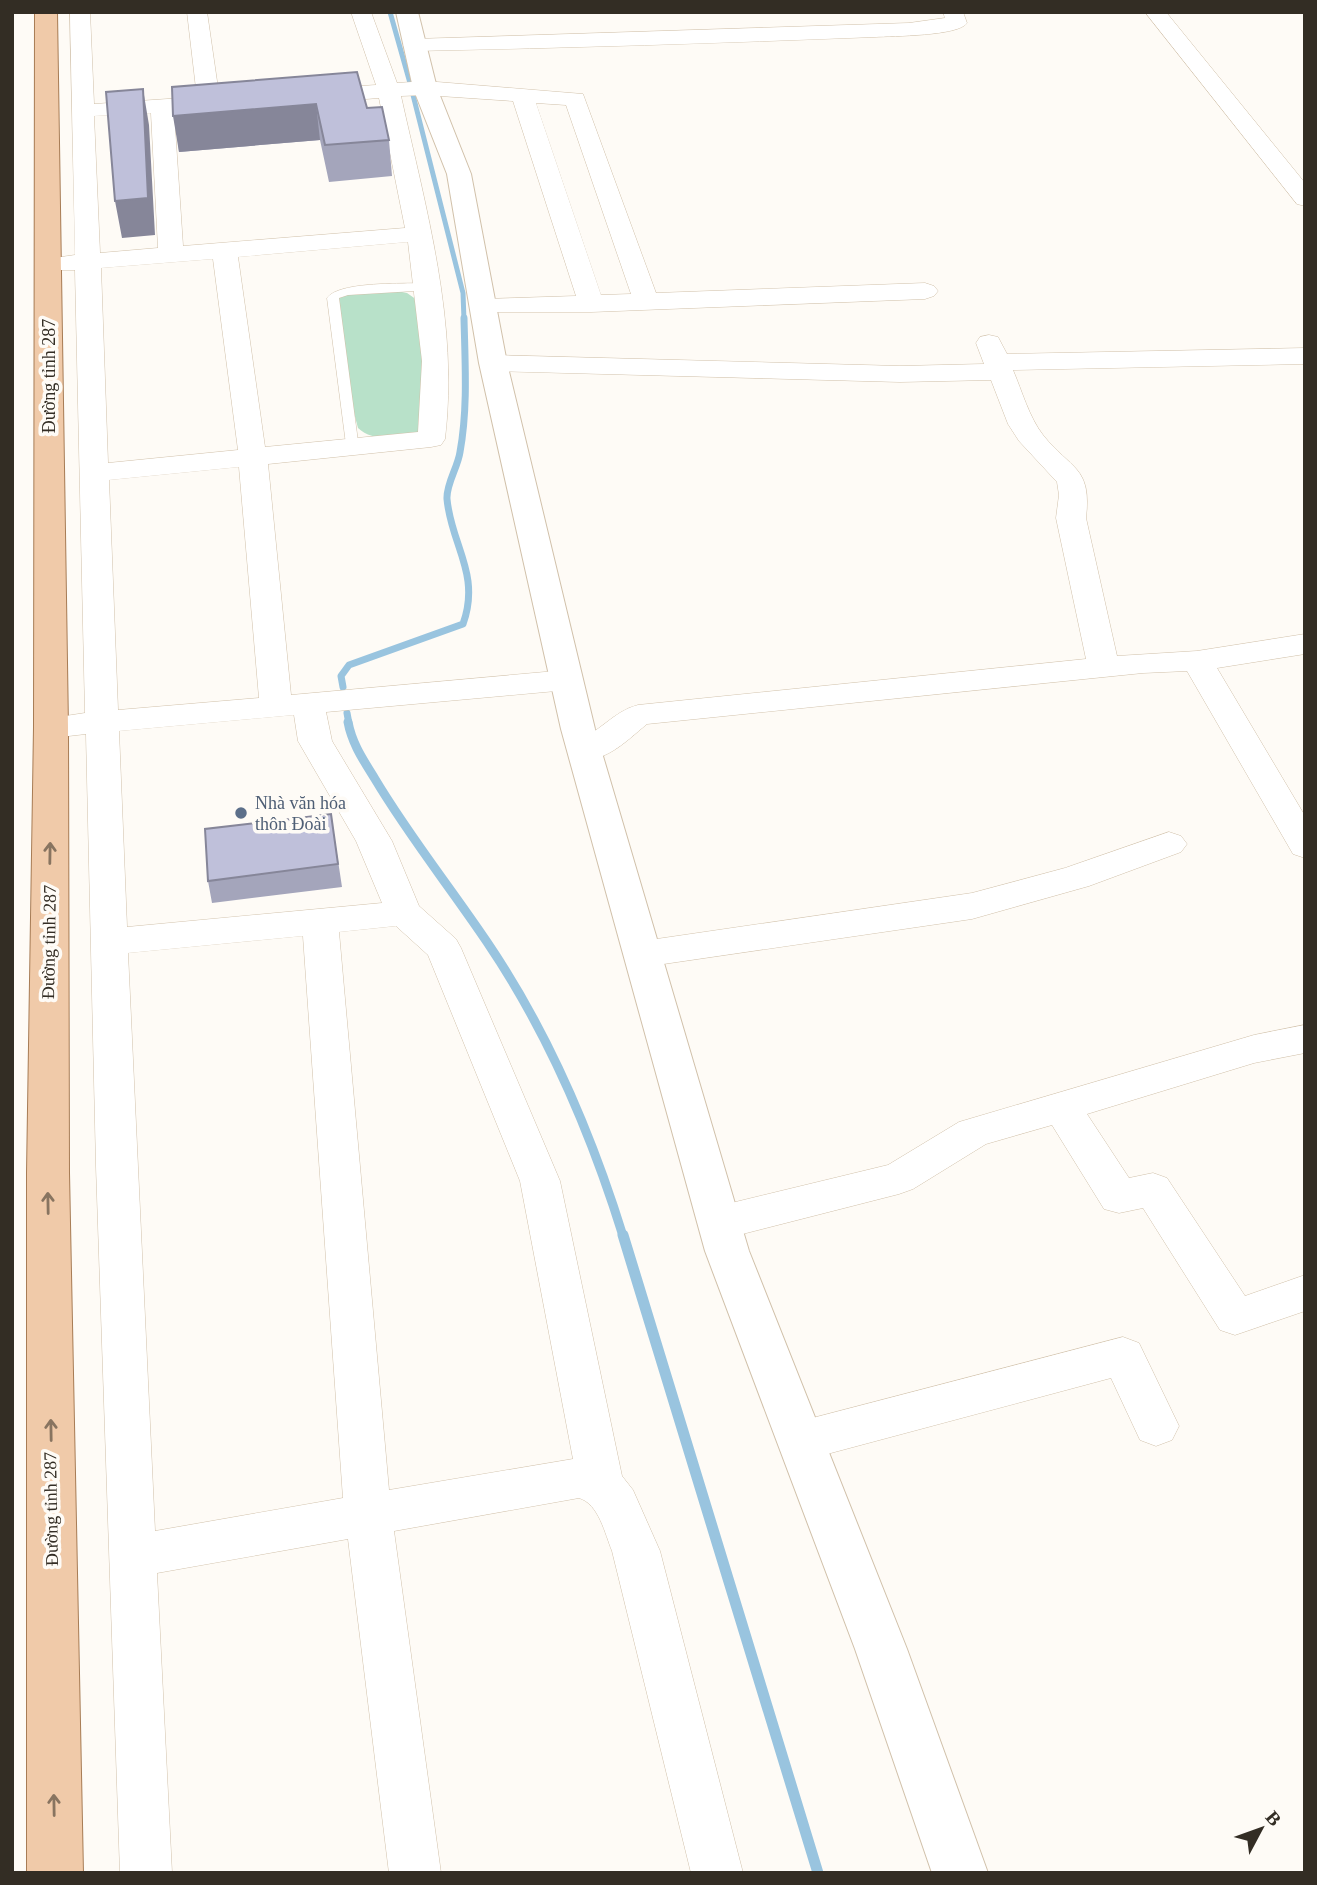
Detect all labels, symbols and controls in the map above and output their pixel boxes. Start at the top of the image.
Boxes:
street label: Đường tỉnh 287 [39,319,59,433]
place label: Nhà văn hóa thôn Đoài [255,793,346,834]
marker: Nhà văn hóa thôn Đoài [233,805,249,821]
one-way arrow [43,841,57,864]
street label: Đường tỉnh 287 [38,885,60,999]
one-way arrow [42,1191,55,1214]
one-way arrow [44,1419,58,1442]
street label: Đường tỉnh 287 [40,1452,62,1566]
one-way arrow [48,1793,61,1816]
north arrow [1226,1794,1296,1864]
text: B [1261,1806,1286,1830]

